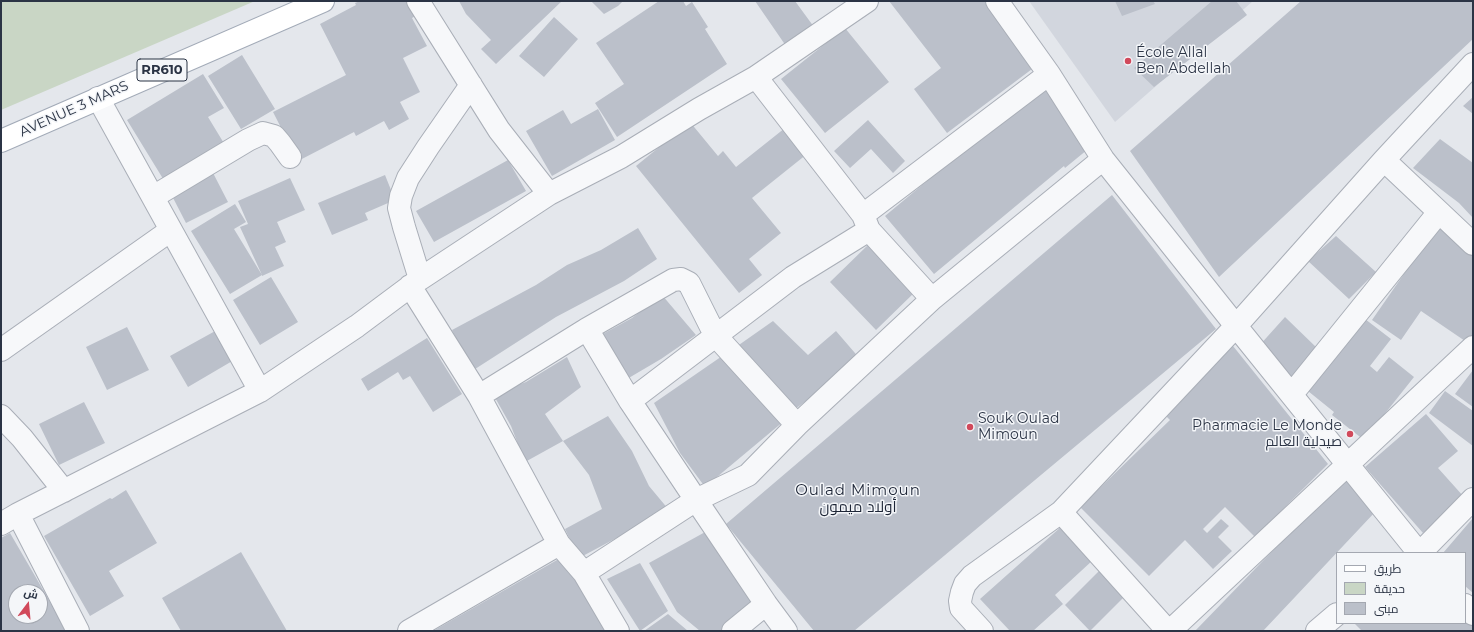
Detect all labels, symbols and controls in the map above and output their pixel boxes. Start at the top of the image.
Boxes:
place label: École Allal Ben Abdellah [1136,45,1231,78]
marker: École Allal Ben Abdellah [1123,56,1133,66]
road number: RR610 [137,59,187,81]
street label: AVENUE 3 MARS [17,77,131,141]
place label: Souk Oulad Mimoun [978,411,1060,444]
place label: Pharmacie Le Monde صيدلية العالم [1192,418,1342,450]
marker: Souk Oulad Mimoun [965,422,975,432]
marker: Pharmacie Le Monde صيدلية العالم [1345,429,1355,439]
district label: Oulad Mimoun أولاد ميمون [795,482,921,517]
legend [1336,552,1466,624]
text: طريق [1374,561,1401,576]
text: حديقة [1374,581,1405,596]
north arrow [8,584,48,624]
text: ش [22,585,40,602]
text: مبنى [1374,601,1399,616]

